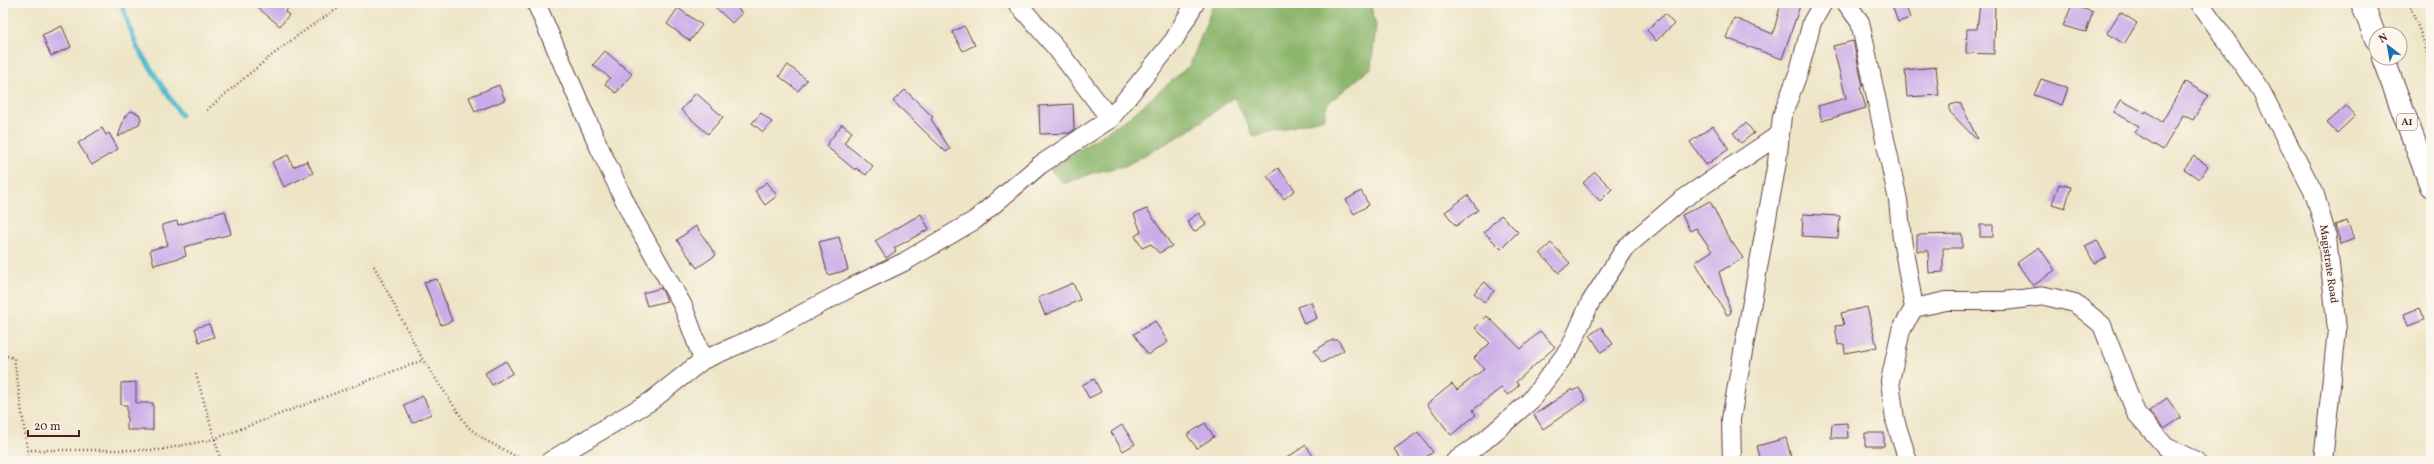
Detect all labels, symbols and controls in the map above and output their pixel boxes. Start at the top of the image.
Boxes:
north arrow [2368,26,2408,66]
text: N [2376,30,2391,47]
road number: A1 [2397,114,2417,130]
street label: Magistrate Road [2315,224,2341,304]
scale bar [28,412,79,438]
text: 20 m [34,419,61,435]

